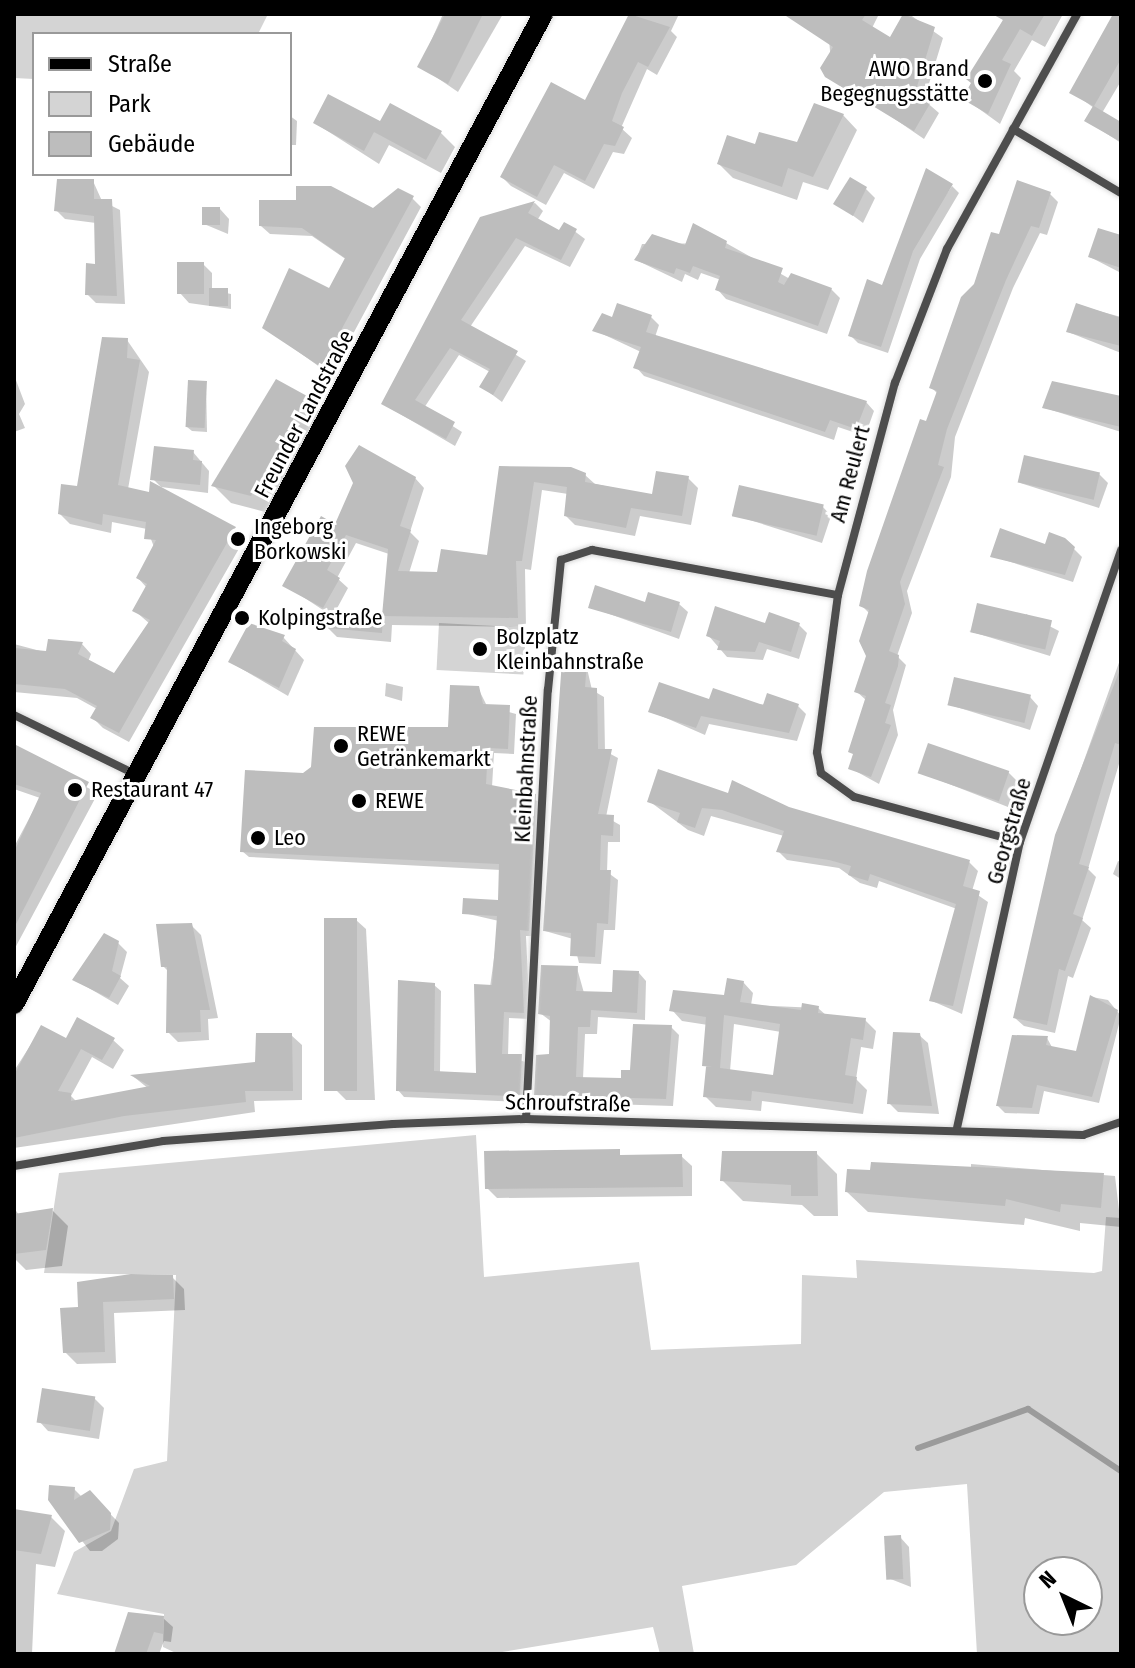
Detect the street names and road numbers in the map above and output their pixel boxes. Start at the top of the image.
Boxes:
street label: Freunder Landstraße [249,326,359,502]
street label: Am Reulert [824,423,876,525]
street label: Kleinbahnstraße [509,695,543,843]
street label: Georgstraße [981,775,1037,887]
street label: Schroufstraße [505,1089,631,1117]

